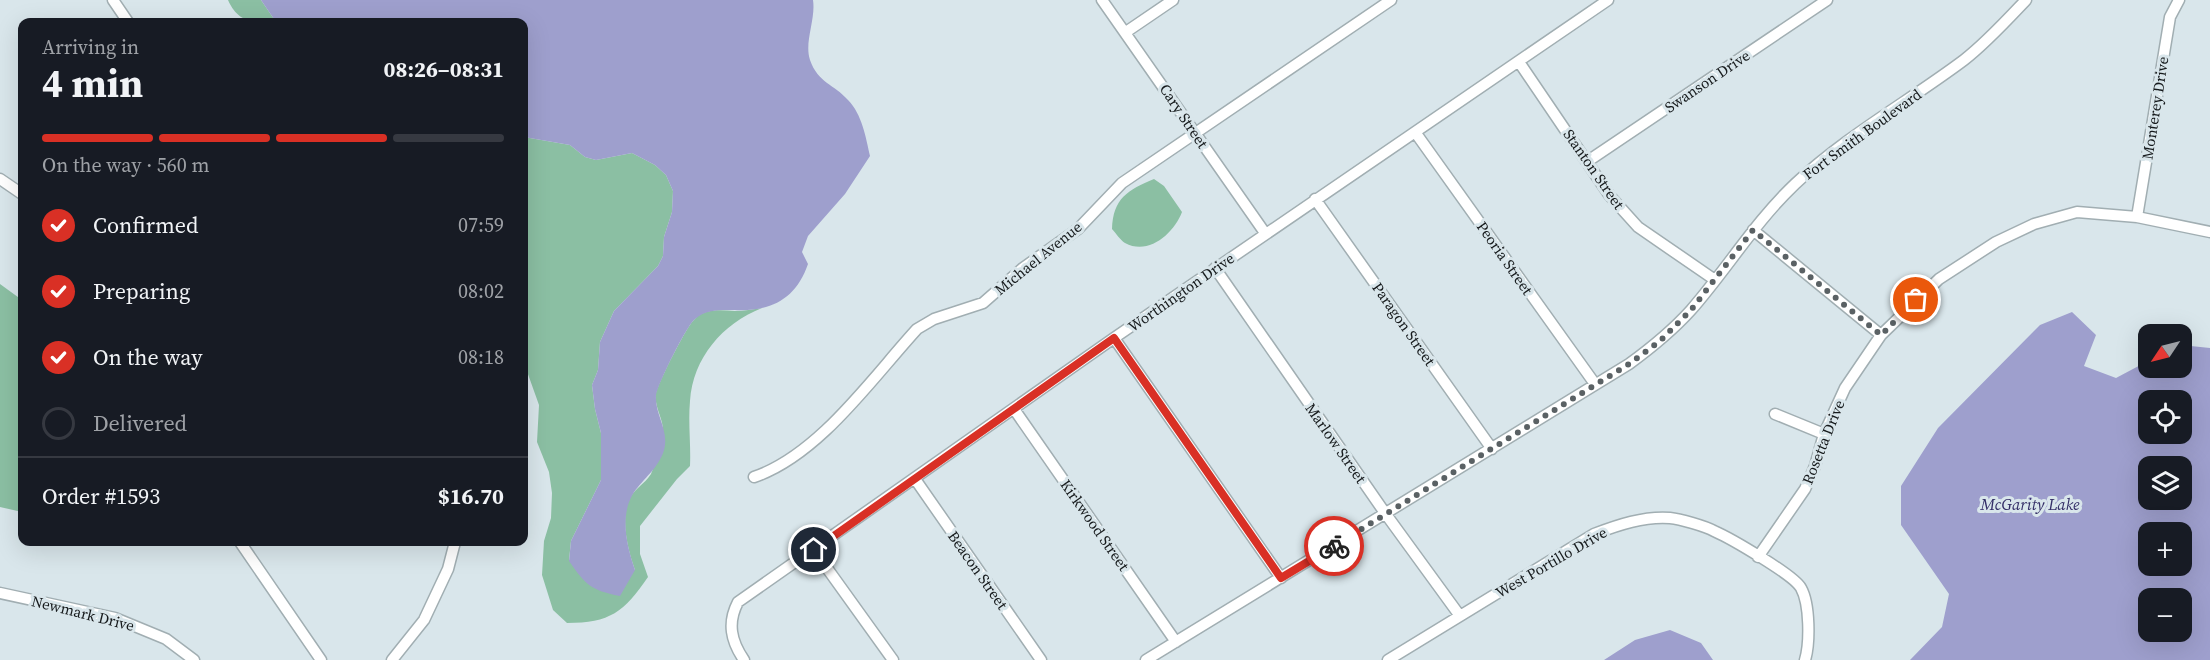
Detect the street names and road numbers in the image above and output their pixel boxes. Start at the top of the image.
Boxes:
street label: Swanson Drive [1660,44,1754,117]
street label: Monterey Drive [2136,55,2174,161]
street label: Cary Street [1155,80,1213,152]
street label: Fort Smith Boulevard [1798,83,1926,184]
street label: Stanton Street [1559,125,1629,213]
street label: Michael Avenue [990,216,1086,300]
street label: Peoria Street [1472,217,1538,299]
street label: Worthington Drive [1124,247,1239,337]
street label: Paragon Street [1367,278,1441,370]
street label: Rosetta Drive [1797,396,1850,487]
street label: Marlow Street [1301,399,1371,487]
street label: Kirkwood Street [1056,475,1134,575]
street label: West Portillo Drive [1491,521,1611,602]
street label: Beacon Street [943,527,1013,614]
street label: Newmark Drive [30,590,137,636]

